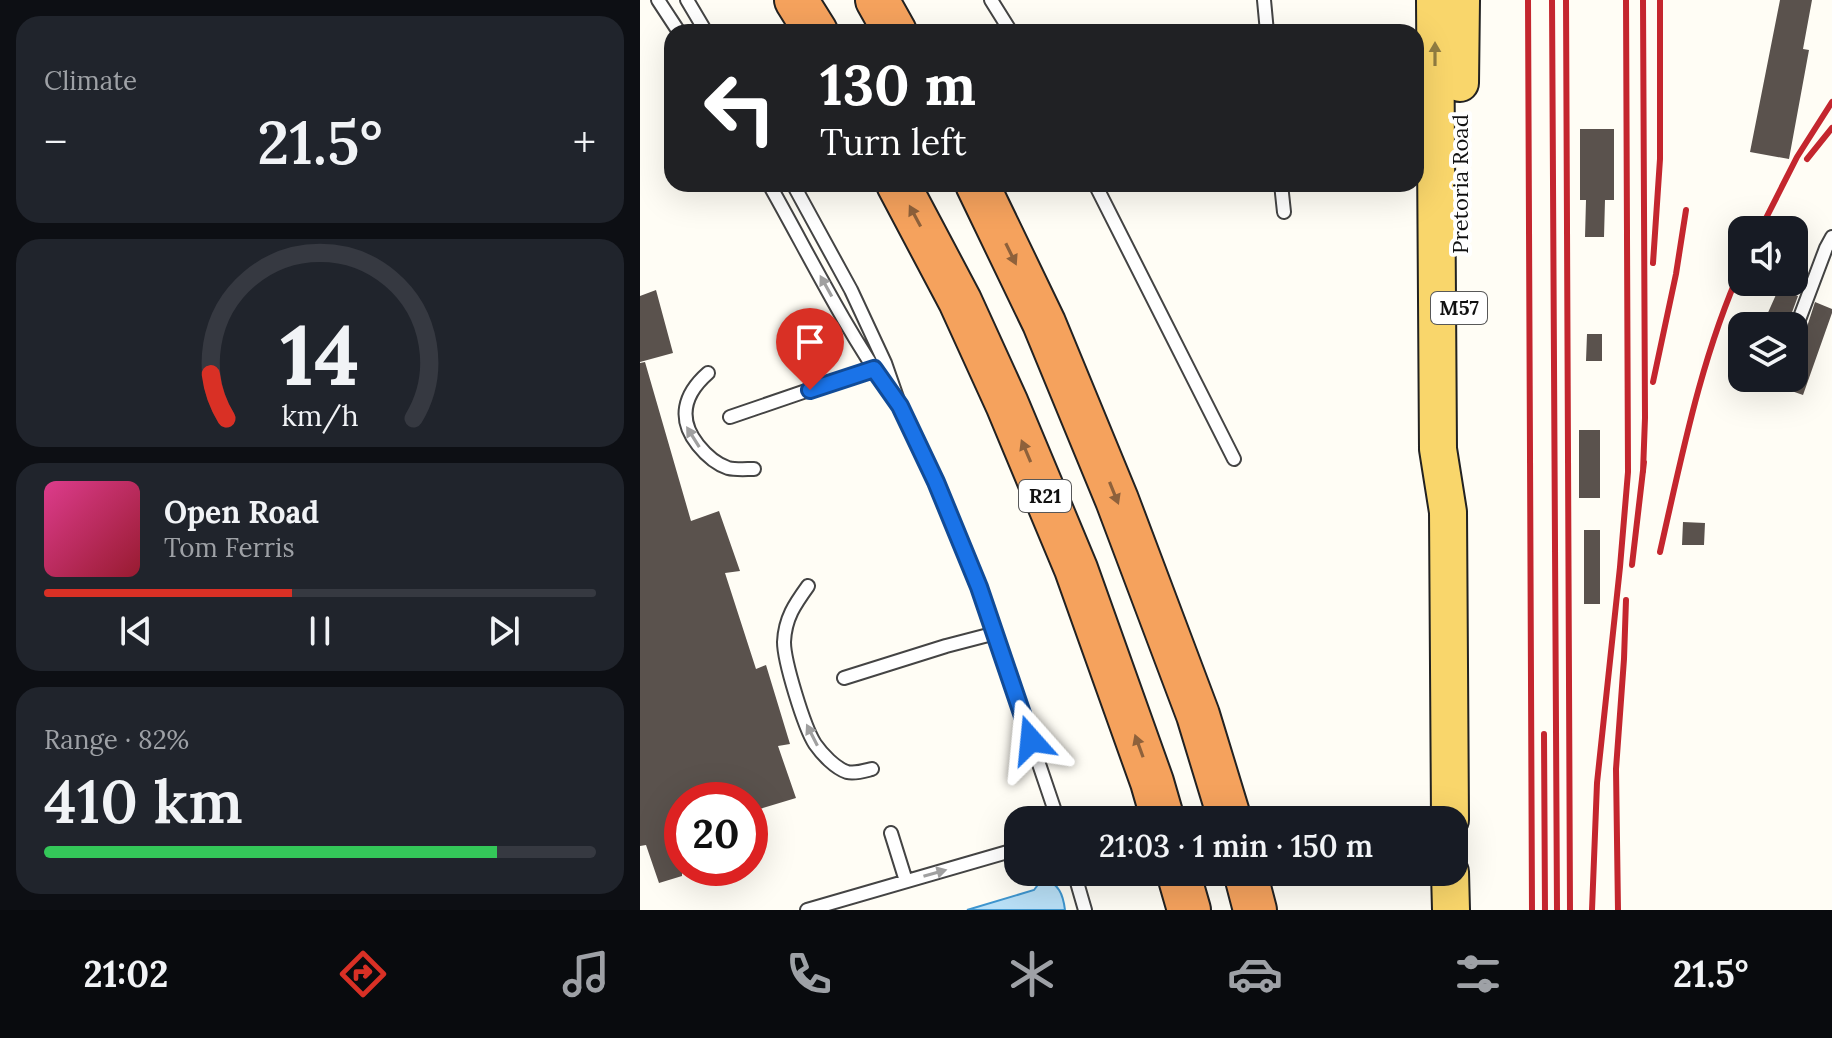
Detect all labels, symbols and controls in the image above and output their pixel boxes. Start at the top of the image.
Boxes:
one-way arrow [1429,41,1442,66]
text: 130 m [820,49,976,120]
icon: left [688,56,792,160]
text: Climate [44,64,137,97]
text: 21.5° [257,104,383,180]
text: − [44,114,67,170]
text: + [573,114,596,170]
street label: Pretoria Road [1446,114,1474,254]
text: Turn left [820,119,967,165]
one-way arrow [909,205,923,227]
map controls [1728,216,1808,392]
button: sound [1728,216,1808,296]
one-way arrow [1004,243,1018,266]
one-way arrow [819,275,833,298]
road number: M57 [1431,292,1487,324]
text: 14 [280,301,360,408]
pin [776,308,844,390]
button: layers [1728,312,1808,392]
icon: arrive [788,320,832,364]
text: km/h [281,398,359,435]
one-way arrow [686,426,701,447]
one-way arrow [1020,439,1033,463]
road number: R21 [1019,480,1071,512]
one-way arrow [1108,481,1121,505]
text: Open Road [164,493,319,531]
text: Tom Ferris [164,531,294,564]
icon: previous [114,609,158,653]
icon: pause [298,609,342,653]
icon: next [482,609,526,653]
position arrow [989,698,1073,782]
text: Range · 82% [44,723,189,756]
one-way arrow [805,724,819,746]
one-way arrow [1133,734,1145,758]
text: 410 km [44,763,243,839]
speed limit sign: 20 [664,782,768,886]
text: 21:03 · 1 min · 150 m [1099,827,1373,865]
one-way arrow [924,866,948,879]
icon: directions [335,946,391,1002]
icon: music [558,946,614,1002]
icon: phone [781,946,837,1002]
icon: climate [1004,946,1060,1002]
icon: car [1227,946,1283,1002]
icon: filters [1450,946,1506,1002]
text: 21:02 [83,951,168,997]
text: 21.5° [1673,951,1748,997]

